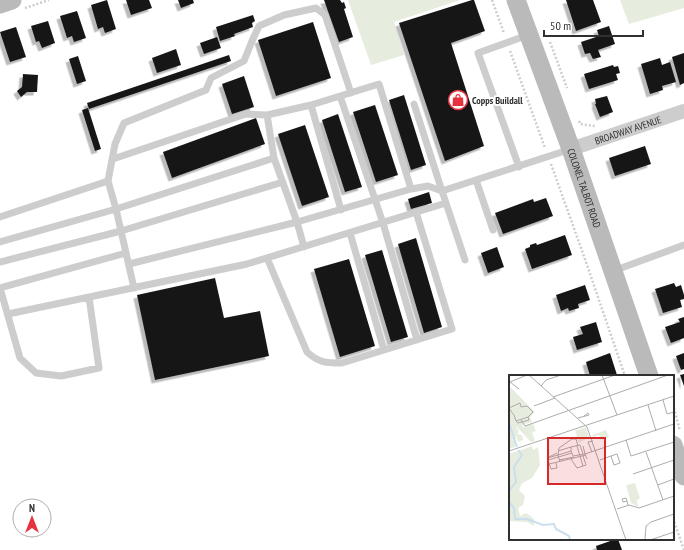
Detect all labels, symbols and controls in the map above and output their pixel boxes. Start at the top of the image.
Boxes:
scale bar [544,12,643,38]
text: 50 m [550,18,571,33]
shop icon: Copps Buildall [447,89,469,111]
place label: Copps Buildall [472,94,523,107]
street label: BROADWAY AVENUE [593,113,663,147]
street label: COLONEL TALBOT ROAD [565,147,604,229]
inset map [509,375,674,540]
north arrow [12,498,52,538]
text: N [29,501,35,515]

